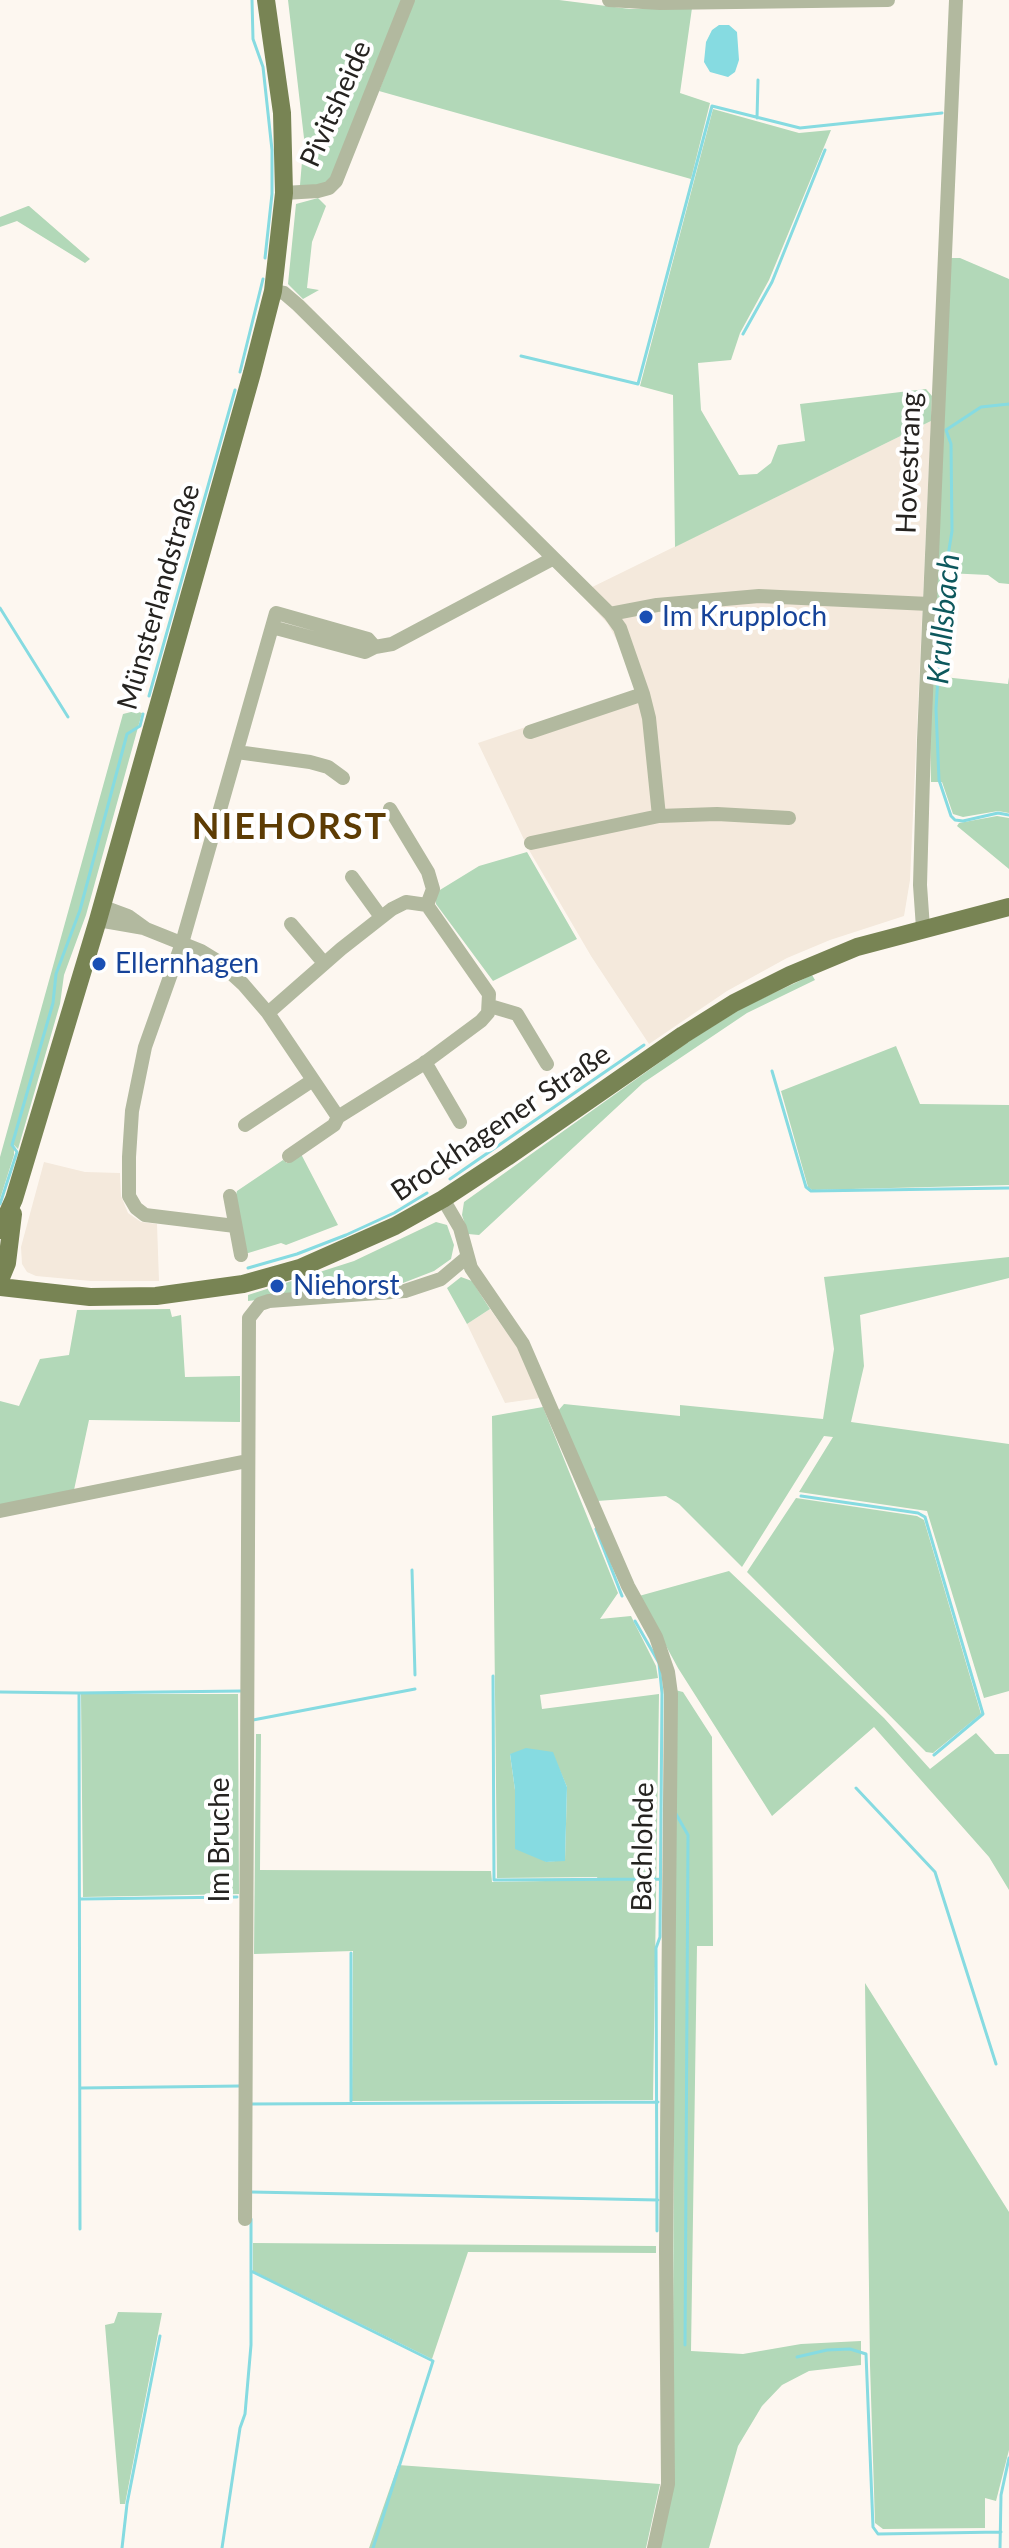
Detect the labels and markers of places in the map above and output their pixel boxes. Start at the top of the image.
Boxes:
place label: Im Krupploch [662,600,827,634]
marker: Im Krupploch [637,608,655,626]
place label: Ellernhagen [115,947,259,981]
marker: Ellernhagen [90,955,108,973]
place label: Niehorst [293,1269,399,1303]
marker: Niehorst [268,1277,286,1295]

